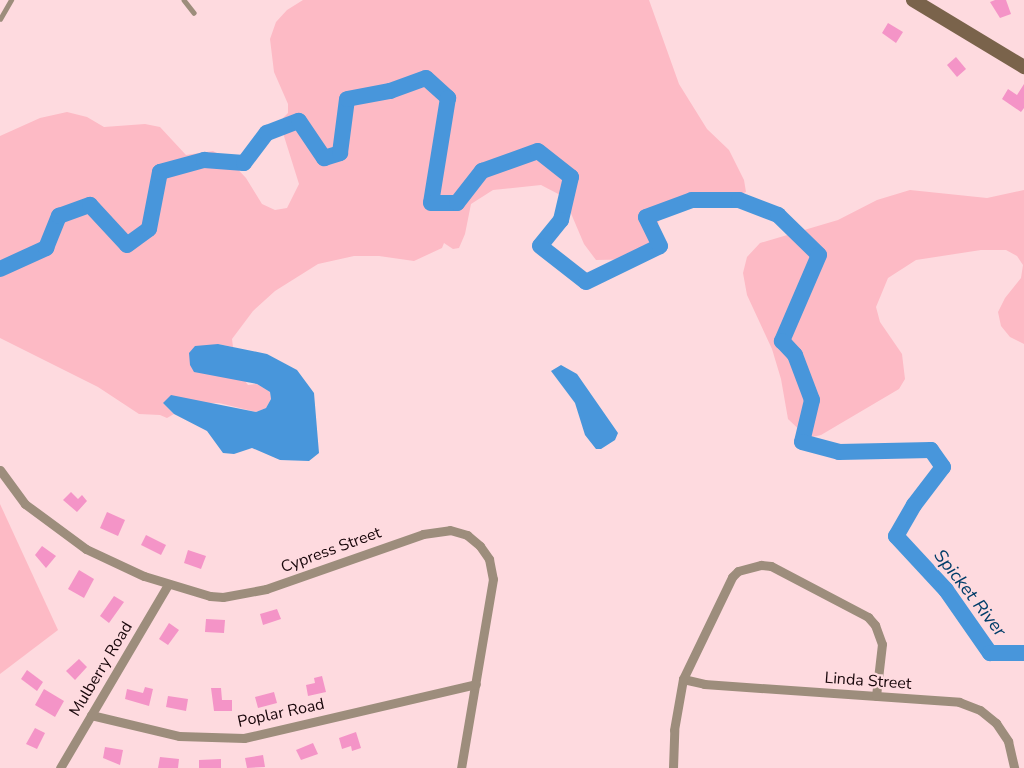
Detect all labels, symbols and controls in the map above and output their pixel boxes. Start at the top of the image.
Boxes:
street label: Cypress Street [278,523,384,577]
water label: Spicket River [929,545,1011,641]
street label: Mulberry Road [65,618,137,720]
street label: Linda Street [824,668,912,694]
street label: Poplar Road [236,694,326,732]

